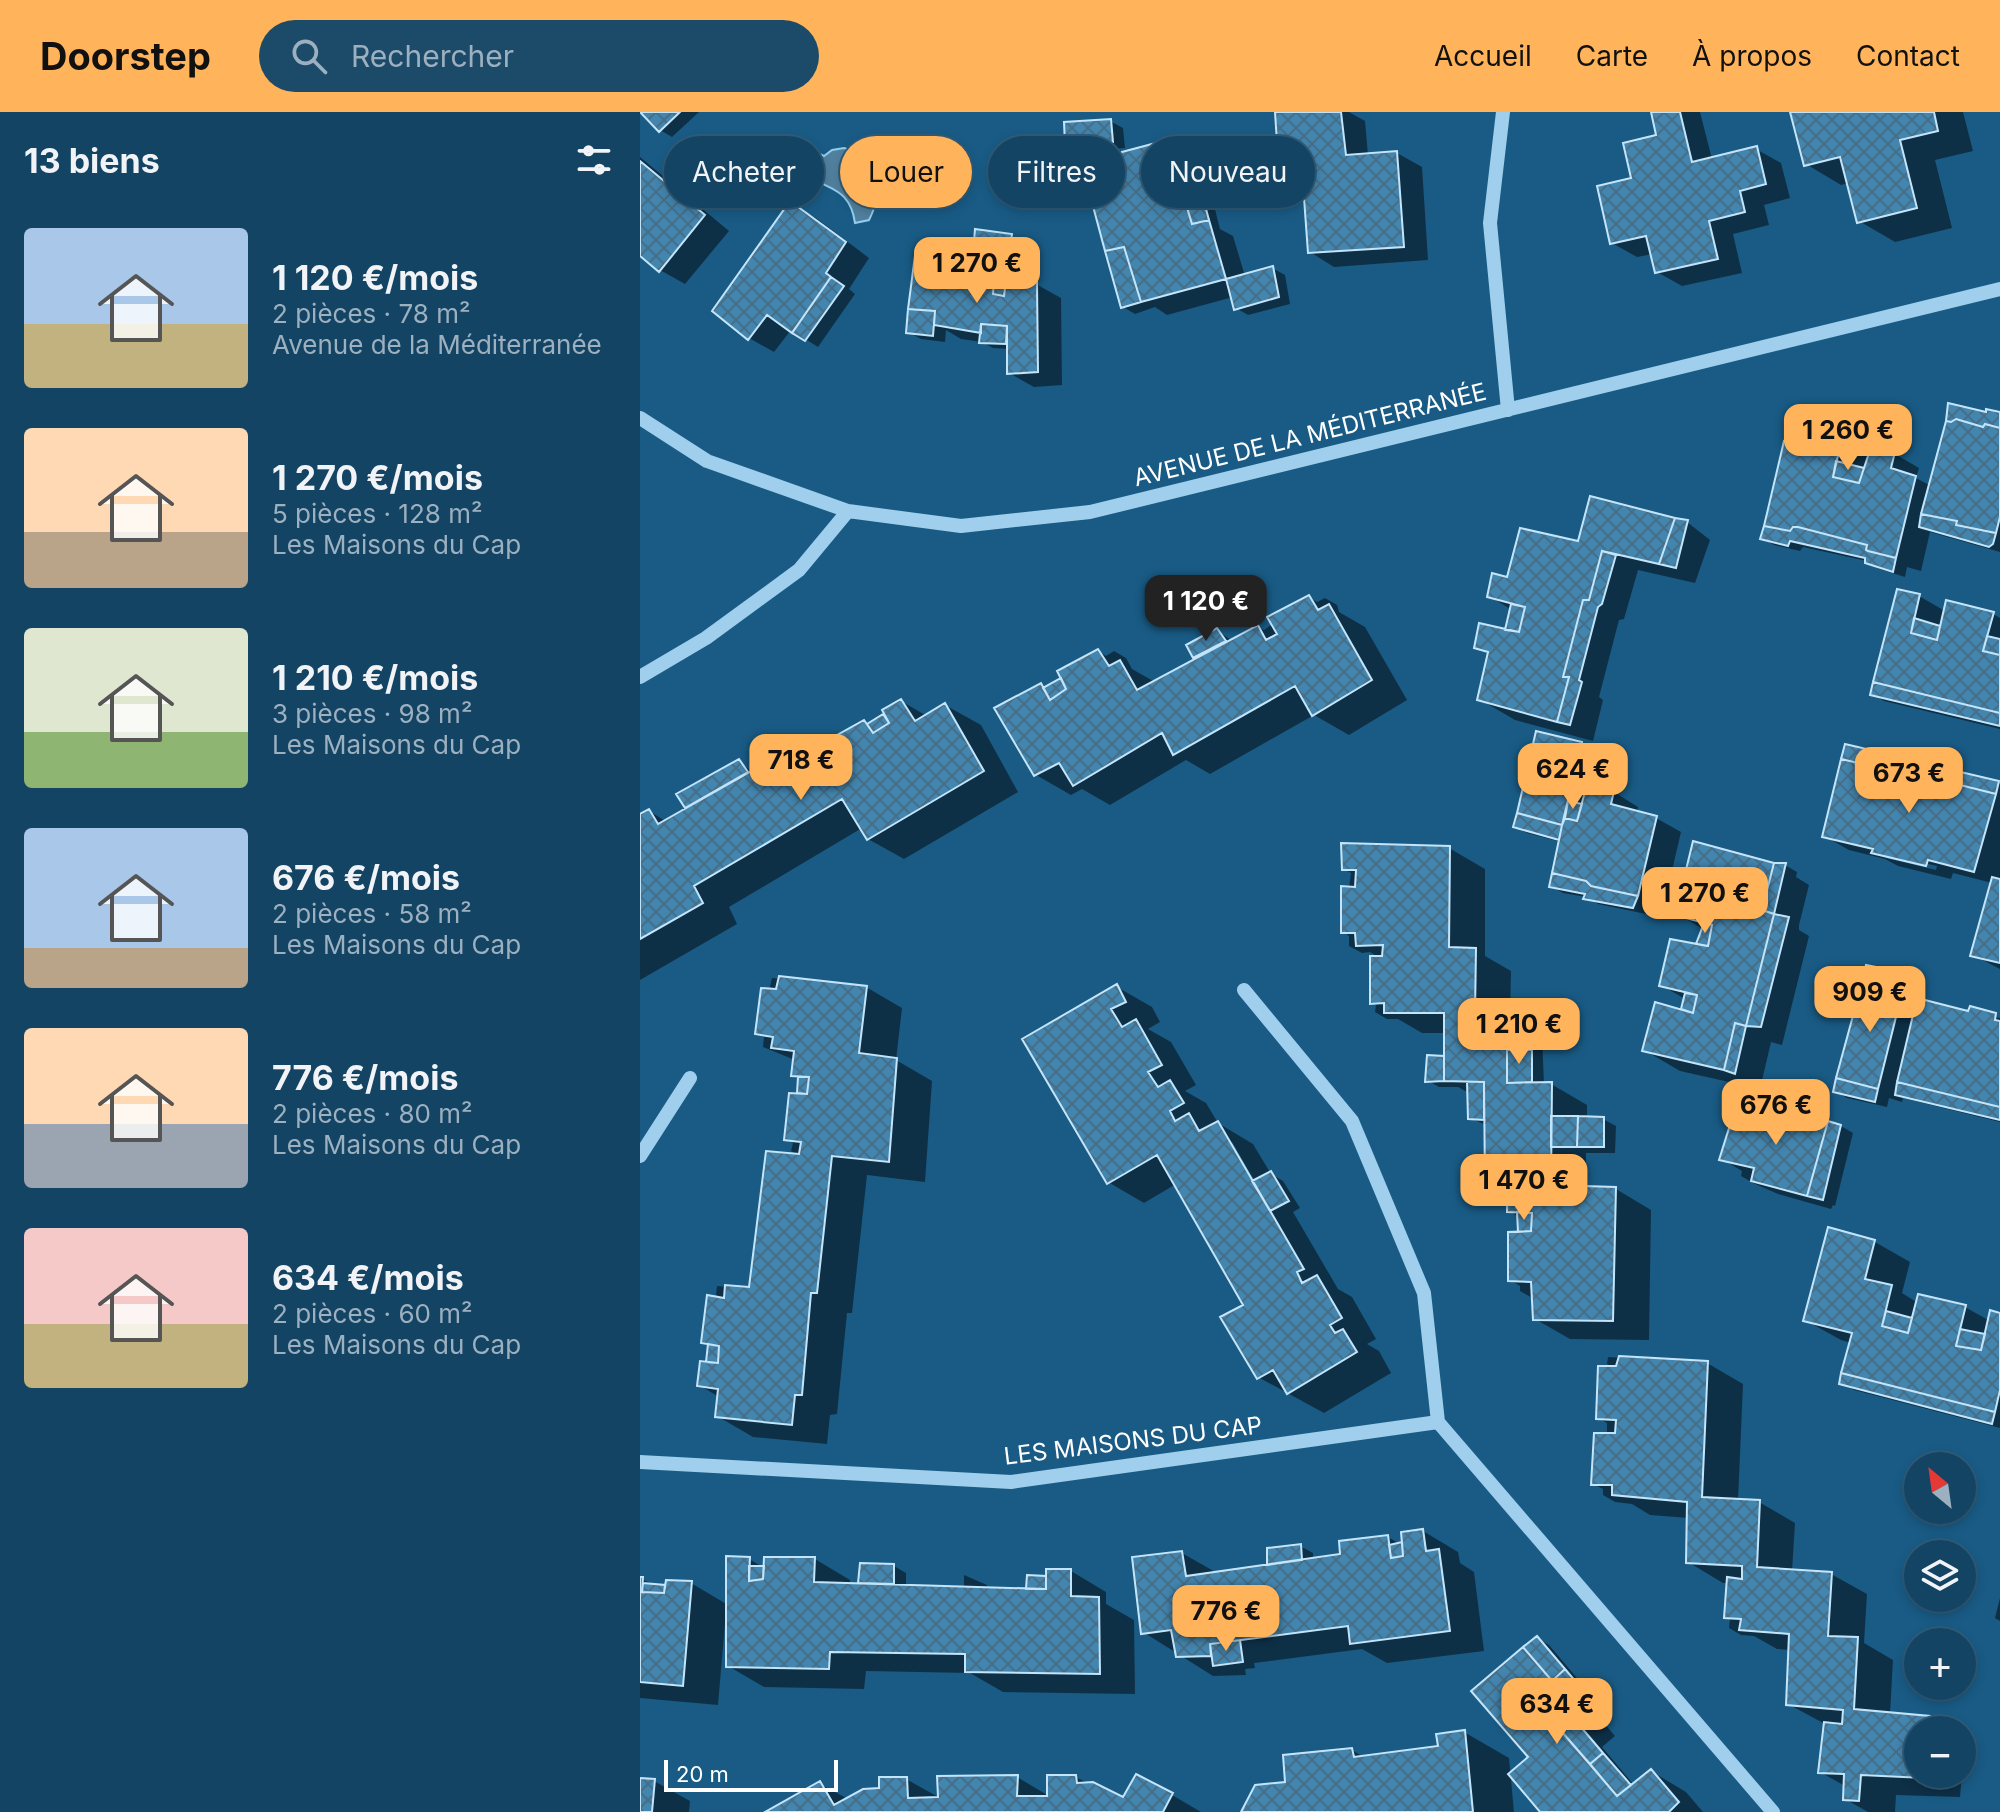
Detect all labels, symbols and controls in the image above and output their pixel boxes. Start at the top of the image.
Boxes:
search box [259,20,819,92]
text: Doorstep [40,33,211,79]
icon: search [287,34,331,78]
text: Rechercher [351,38,514,74]
text: Accueil [1434,39,1532,73]
text: Carte [1576,39,1648,73]
text: À propos [1692,39,1812,73]
text: Contact [1856,39,1960,73]
chip: Acheter [664,136,824,208]
chip: Louer [840,136,972,208]
chip: Filtres [988,136,1125,208]
chip: Nouveau [1141,136,1315,208]
icon: filters [572,138,616,182]
text: 13 biens [24,140,160,181]
pin: 1 270 € [903,237,1051,305]
text: 1 270 € [932,247,1022,278]
text: 1 120 €/mois [272,257,478,298]
icon: home [88,260,184,356]
text: 2 pièces · 78 m² [272,298,470,329]
text: Avenue de la Méditerranée [272,329,602,360]
street label: AVENUE DE LA MÉDITERRANÉE [1130,376,1489,492]
pin: 1 260 € [1774,404,1922,472]
text: 1 260 € [1802,414,1894,445]
text: 1 270 €/mois [272,457,483,498]
icon: home [88,460,184,556]
text: 5 pièces · 128 m² [272,498,482,529]
text: Les Maisons du Cap [272,529,521,560]
pin: 1 120 € [1132,575,1280,643]
text: 1 120 € [1163,585,1249,616]
text: 1 210 €/mois [272,657,478,698]
icon: home [88,660,184,756]
text: 3 pièces · 98 m² [272,698,472,729]
text: Les Maisons du Cap [272,729,521,760]
pin: 718 € [745,734,857,802]
pin: 624 € [1517,743,1629,811]
text: 718 € [767,744,835,775]
pin: 673 € [1853,747,1965,815]
text: 624 € [1536,753,1610,784]
text: 673 € [1873,757,1945,788]
text: 676 €/mois [272,857,460,898]
icon: home [88,860,184,956]
pin: 1 270 € [1631,867,1779,935]
text: 1 270 € [1660,877,1750,908]
text: 2 pièces · 58 m² [272,898,472,929]
text: Les Maisons du Cap [272,929,521,960]
pin: 909 € [1814,966,1926,1034]
text: 909 € [1832,976,1908,1007]
pin: 1 210 € [1445,998,1593,1066]
text: 1 210 € [1476,1008,1562,1039]
text: 776 €/mois [272,1057,458,1098]
icon: home [88,1060,184,1156]
pin: 676 € [1720,1079,1832,1147]
text: 676 € [1740,1089,1812,1120]
text: 2 pièces · 80 m² [272,1098,472,1129]
text: Les Maisons du Cap [272,1129,521,1160]
pin: 1 470 € [1450,1154,1598,1222]
text: 1 470 € [1478,1164,1570,1195]
text: 634 €/mois [272,1257,464,1298]
icon: home [88,1260,184,1356]
text: 2 pièces · 60 m² [272,1298,473,1329]
text: Les Maisons du Cap [272,1329,521,1360]
street label: LES MAISONS DU CAP [1002,1410,1264,1471]
north arrow [1904,1452,1976,1524]
map controls [1904,1452,1976,1788]
button: layers [1904,1540,1976,1612]
pin: 776 € [1170,1585,1282,1653]
text: 776 € [1190,1595,1262,1626]
button: + [1904,1628,1976,1700]
pin: 634 € [1501,1678,1613,1746]
text: 634 € [1519,1688,1595,1719]
button: − [1904,1716,1976,1788]
scale bar [664,1756,838,1792]
text: 20 m [676,1761,729,1787]

